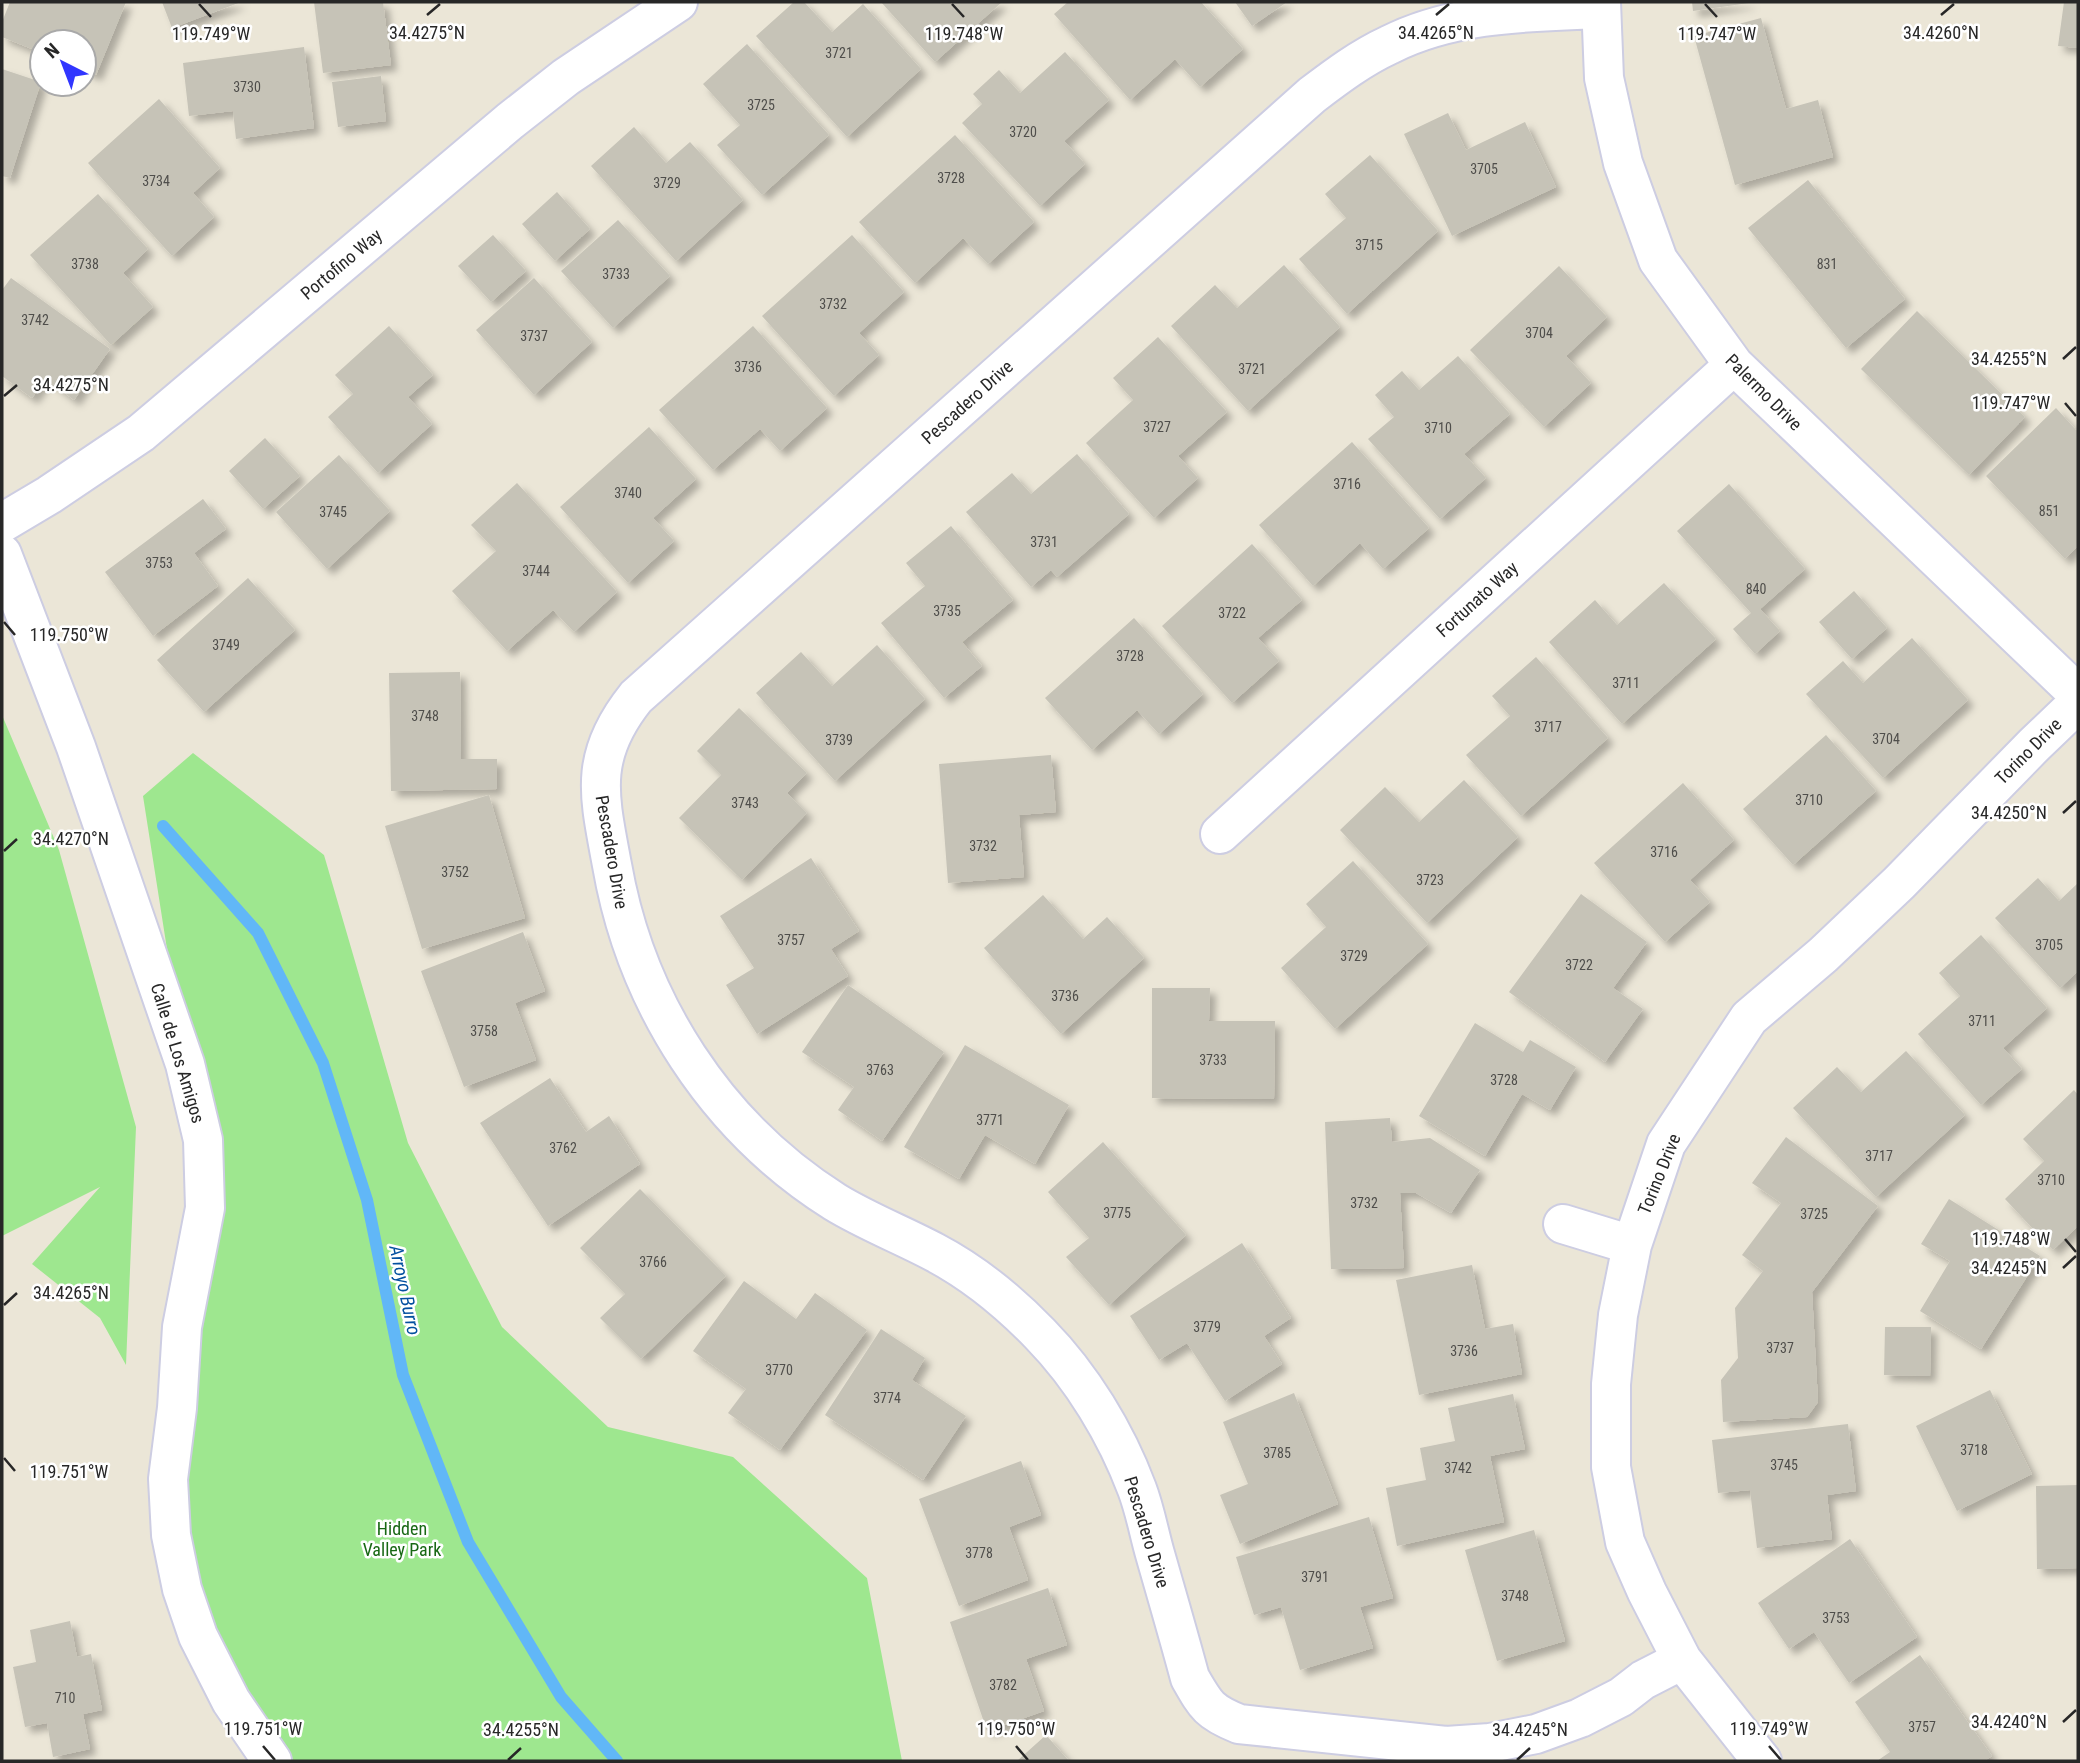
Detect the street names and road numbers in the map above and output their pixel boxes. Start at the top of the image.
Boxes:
street label: Portofino Way [296,224,386,304]
street label: Palermo Drive [1722,350,1806,434]
street label: Pescadero Drive [917,356,1017,448]
street label: Fortunato Way [1432,557,1522,641]
street label: Torino Drive [1991,714,2065,788]
street label: Pescadero Drive [592,793,632,911]
street label: Calle de Los Amigos [147,980,209,1126]
street label: Torino Drive [1633,1131,1685,1217]
street label: Pescadero Drive [1120,1474,1174,1590]

